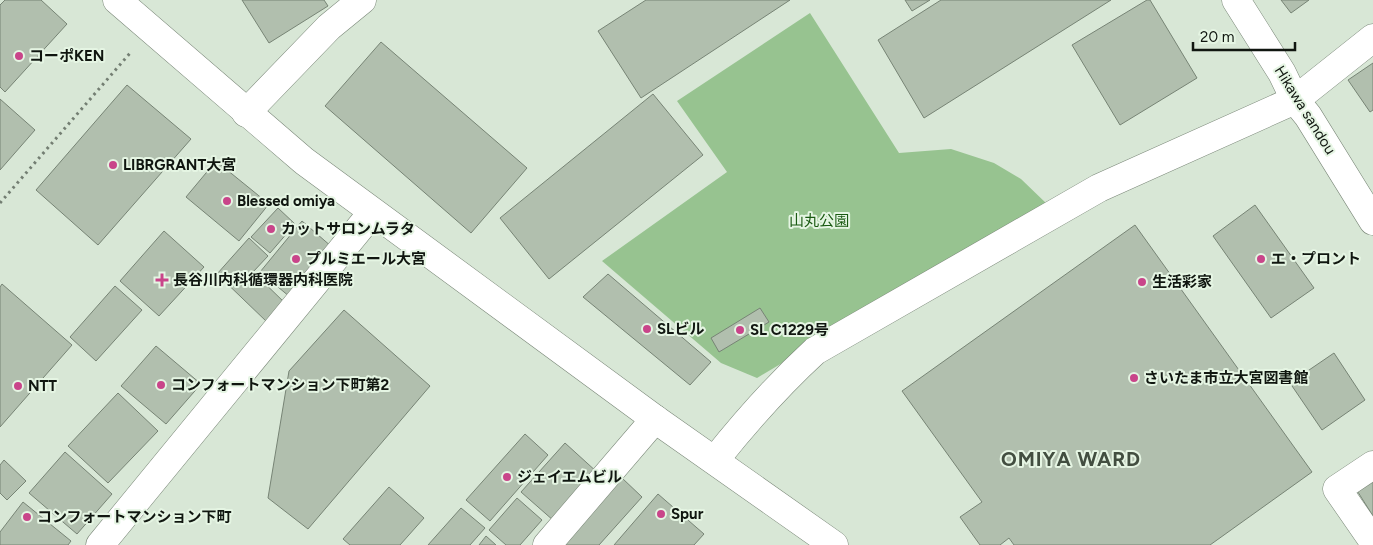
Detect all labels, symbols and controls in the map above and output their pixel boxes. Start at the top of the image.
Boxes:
scale bar [1193,20,1296,52]
text: 20 m [1200,28,1234,46]
place label: コーポKEN [29,47,104,65]
marker: コーポKEN [13,50,25,62]
street label: Hikawa sandou [1271,62,1339,158]
place label: LIBRGRANT大宮 [123,156,236,174]
marker: LIBRGRANT大宮 [107,159,119,171]
place label: Blessed omiya [237,192,335,210]
marker: Blessed omiya [221,195,233,207]
park label: 山丸公園 [789,212,849,230]
place label: カットサロンムラタ [281,220,415,238]
marker: カットサロンムラタ [265,223,277,235]
place label: プルミエール大宮 [306,250,426,268]
place label: エ・プロント [1271,250,1361,268]
marker: プルミエール大宮 [290,253,302,265]
marker: エ・プロント [1255,253,1267,265]
place label: 長谷川内科循環器内科医院 [173,271,353,289]
marker: 長谷川内科循環器内科医院 [155,273,169,287]
place label: 生活彩家 [1152,273,1212,291]
marker: 生活彩家 [1136,276,1148,288]
place label: SLビル [657,320,704,338]
place label: SL C1229号 [750,321,829,339]
marker: SLビル [641,323,653,335]
marker: SL C1229号 [734,324,746,336]
place label: さいたま市立大宮図書館 [1144,369,1309,387]
marker: さいたま市立大宮図書館 [1128,372,1140,384]
place label: コンフォートマンション下町第2 [171,376,390,394]
place label: NTT [28,377,57,395]
marker: コンフォートマンション下町第2 [155,379,167,391]
marker: NTT [12,380,24,392]
district label: OMIYA WARD [1001,447,1141,471]
place label: ジェイエムビル [517,468,622,486]
marker: ジェイエムビル [501,471,513,483]
place label: Spur [671,505,704,523]
place label: コンフォートマンション下町 [37,508,232,526]
marker: Spur [655,508,667,520]
marker: コンフォートマンション下町 [21,511,33,523]

